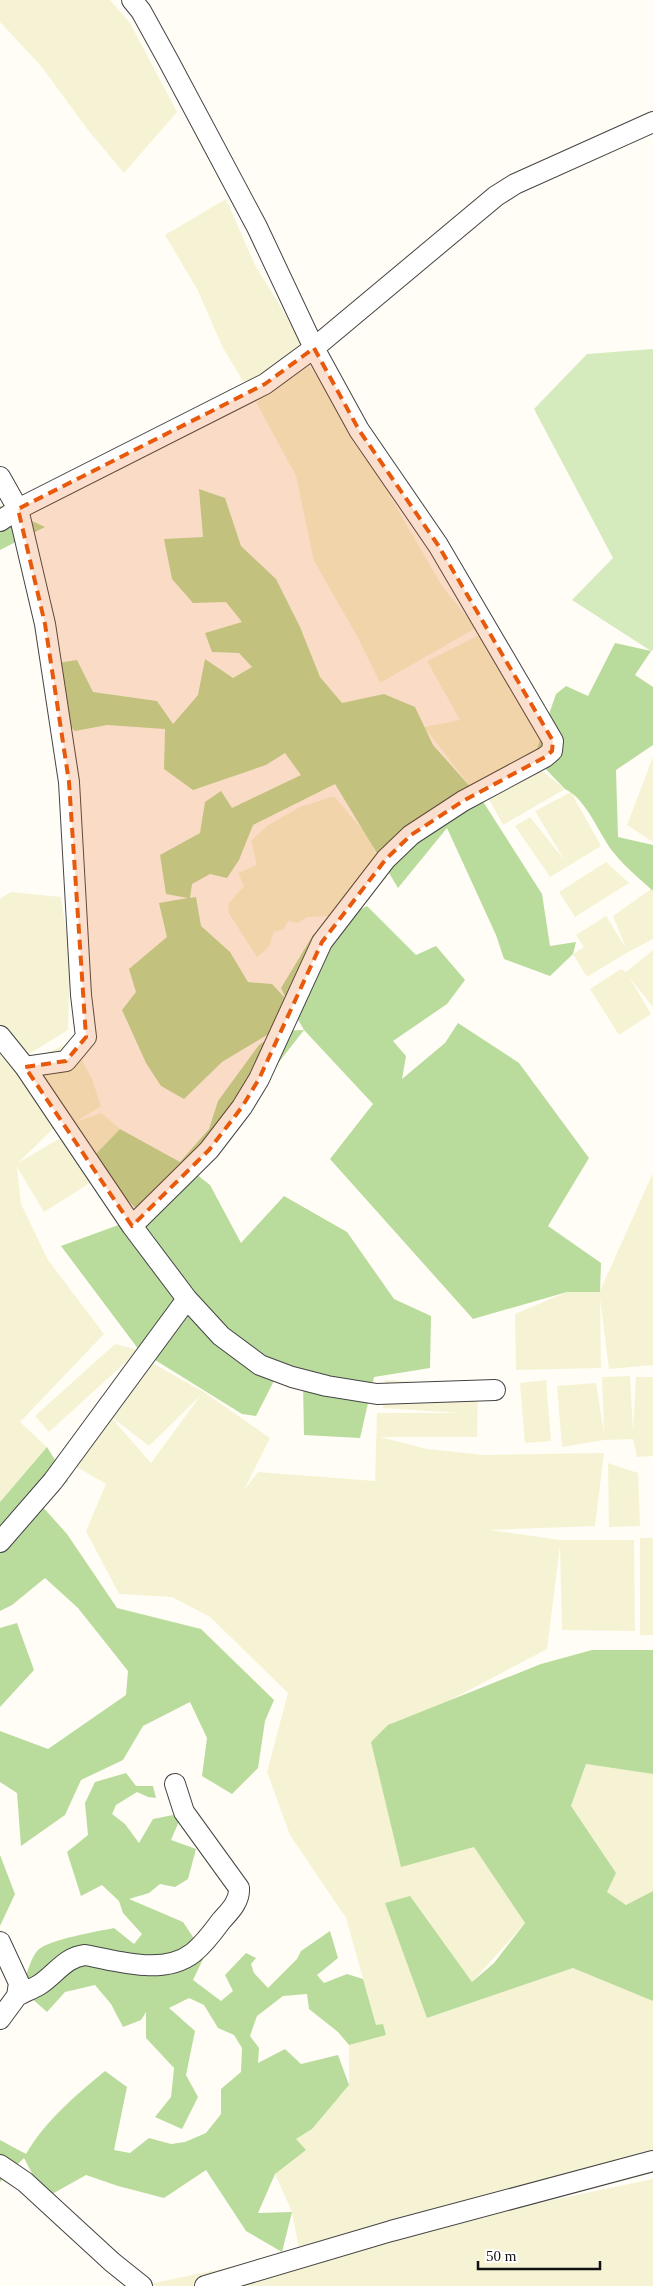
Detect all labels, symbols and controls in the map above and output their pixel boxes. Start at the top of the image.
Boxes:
scale bar [478,2238,600,2270]
text: 50 m [486,2248,517,2264]

